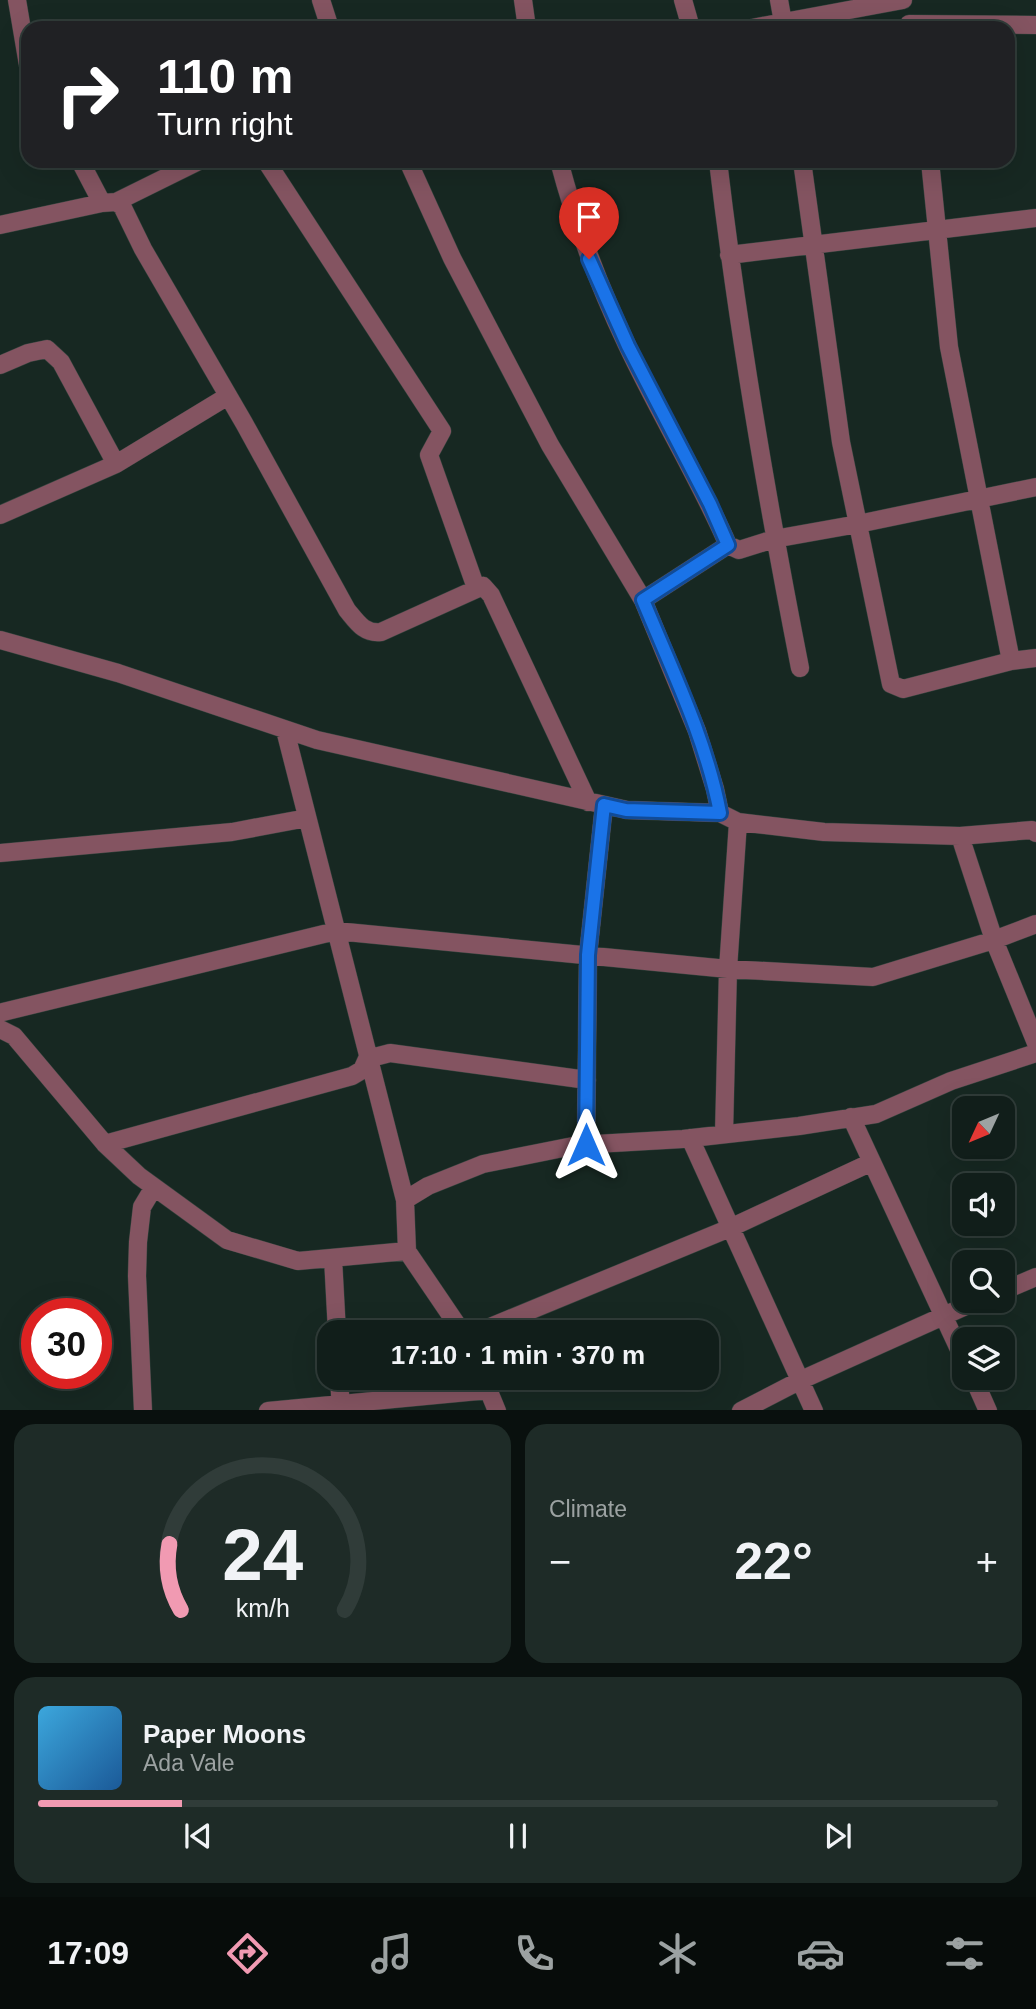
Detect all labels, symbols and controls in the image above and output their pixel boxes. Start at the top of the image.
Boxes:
icon: right [42,49,133,140]
text: 110 m [157,49,293,103]
text: Turn right [157,106,293,142]
pin [559,187,619,259]
icon: arrive [570,198,608,236]
north arrow [952,1096,1015,1158]
map controls [952,1096,1015,1390]
position arrow [549,1108,623,1182]
button: sound [952,1173,1015,1236]
button: search [952,1250,1015,1313]
speed limit sign: 30 [21,1298,112,1389]
button: layers [952,1327,1015,1390]
text: 17:10 · 1 min · 370 m [391,1340,645,1370]
text: Climate [549,1496,627,1522]
text: 24 [222,1514,303,1595]
text: 22° [734,1532,813,1590]
text: − [549,1541,571,1583]
text: + [976,1541,998,1583]
text: km/h [235,1593,290,1621]
text: Paper Moons [143,1719,306,1749]
text: Ada Vale [143,1750,235,1776]
icon: previous [179,1817,217,1855]
icon: pause [499,1817,537,1855]
icon: next [819,1817,857,1855]
icon: directions [223,1929,272,1978]
icon: music [367,1929,416,1978]
icon: phone [510,1929,559,1978]
icon: climate [653,1929,702,1978]
icon: car [796,1929,845,1978]
icon: filters [940,1929,989,1978]
text: 17:09 [47,1935,129,1971]

